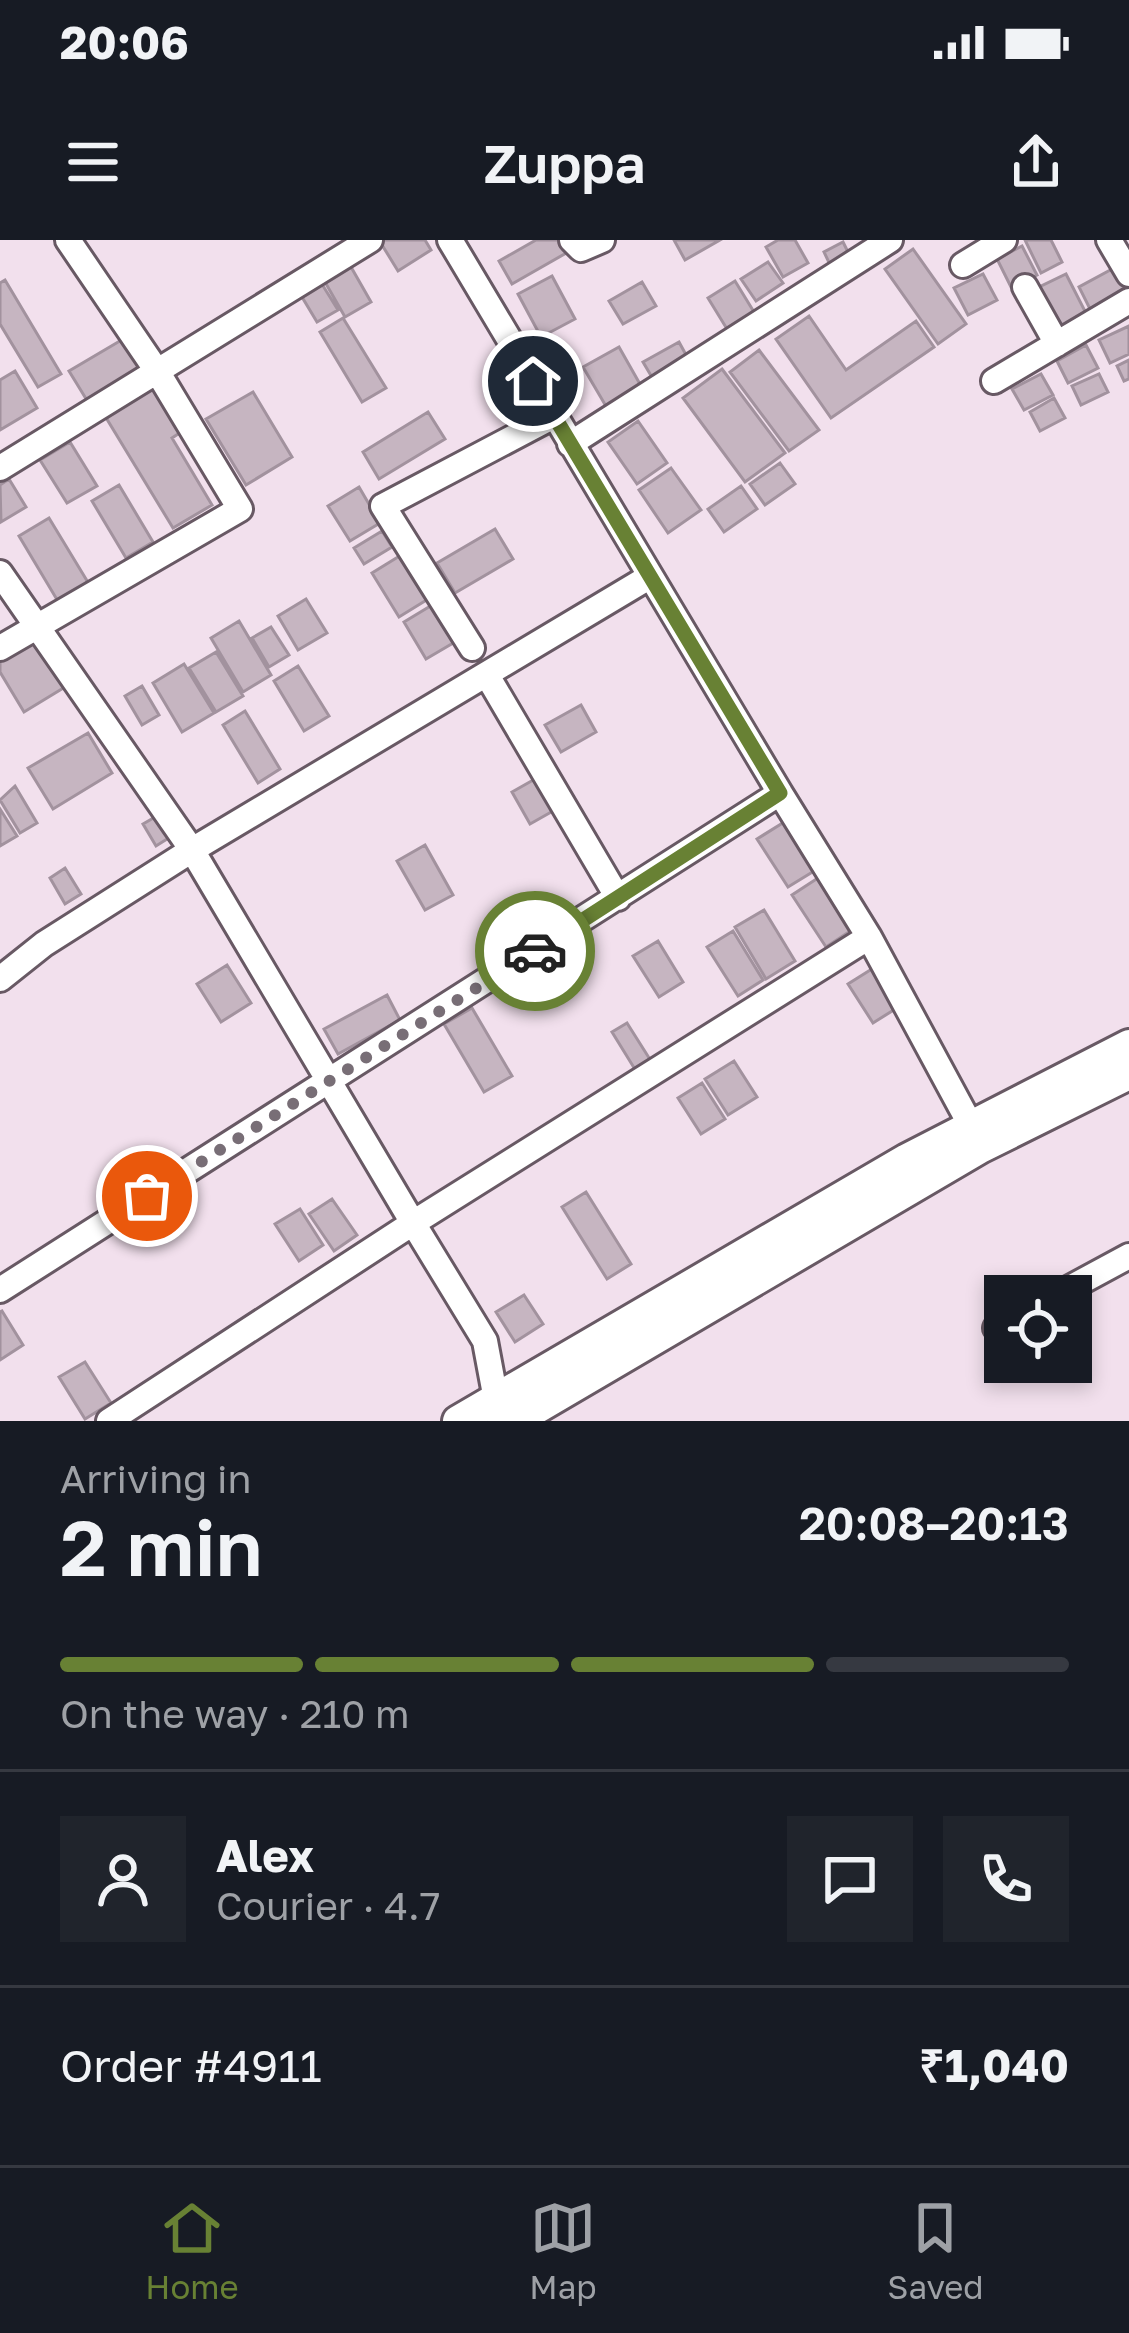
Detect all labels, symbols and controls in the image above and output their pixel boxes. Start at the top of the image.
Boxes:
text: 20:06 [60,15,189,69]
icon: menu [60,129,126,195]
icon: share [1003,129,1069,195]
text: Zuppa [483,130,646,195]
pin [482,330,584,432]
icon: home [500,348,566,414]
courier [475,891,595,1011]
icon: car [502,918,568,984]
pin [96,1145,198,1247]
icon: bag [114,1163,180,1229]
map controls [984,1275,1092,1383]
button: locate [984,1275,1092,1383]
text: Arriving in [60,1455,251,1502]
text: 20:08–20:13 [799,1496,1069,1550]
text: 2 min [60,1500,263,1593]
text: On the way · 210 m [60,1690,410,1737]
button: person [60,1816,186,1942]
button: chat [787,1816,913,1942]
button: phone [943,1816,1069,1942]
text: Alex [216,1828,314,1882]
text: Courier · 4.7 [216,1882,440,1929]
text: Order #4911 [60,2038,322,2092]
text: ₹1,040 [919,2038,1069,2092]
tab: Home [145,2195,239,2306]
tab: Map [529,2195,597,2306]
tab: Saved [887,2195,984,2306]

